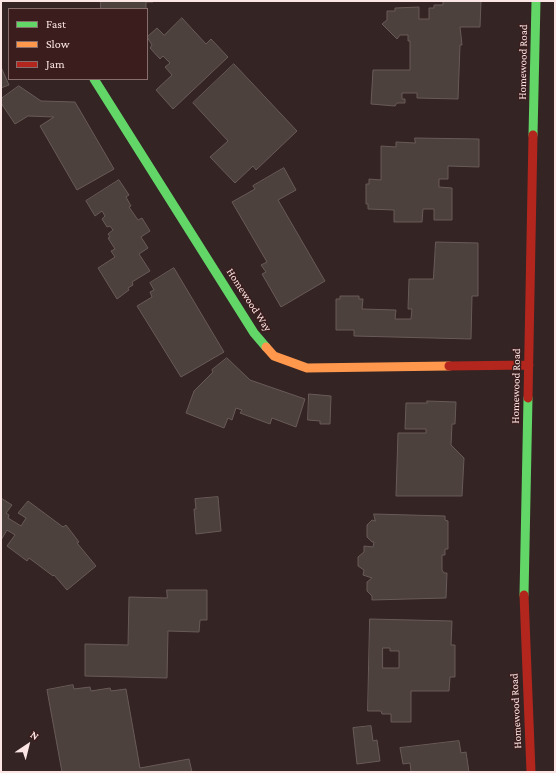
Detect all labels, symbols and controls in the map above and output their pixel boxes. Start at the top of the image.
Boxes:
legend [8,8,148,80]
text: Fast [46,17,66,31]
street label: Homewood Road [516,24,530,100]
text: Slow [46,37,70,51]
text: Jam [46,57,65,71]
street label: Homewood Way [224,266,274,334]
street label: Homewood Road [509,348,523,424]
street label: Homewood Road [507,673,525,749]
north arrow [8,725,48,765]
text: N [28,728,41,742]

